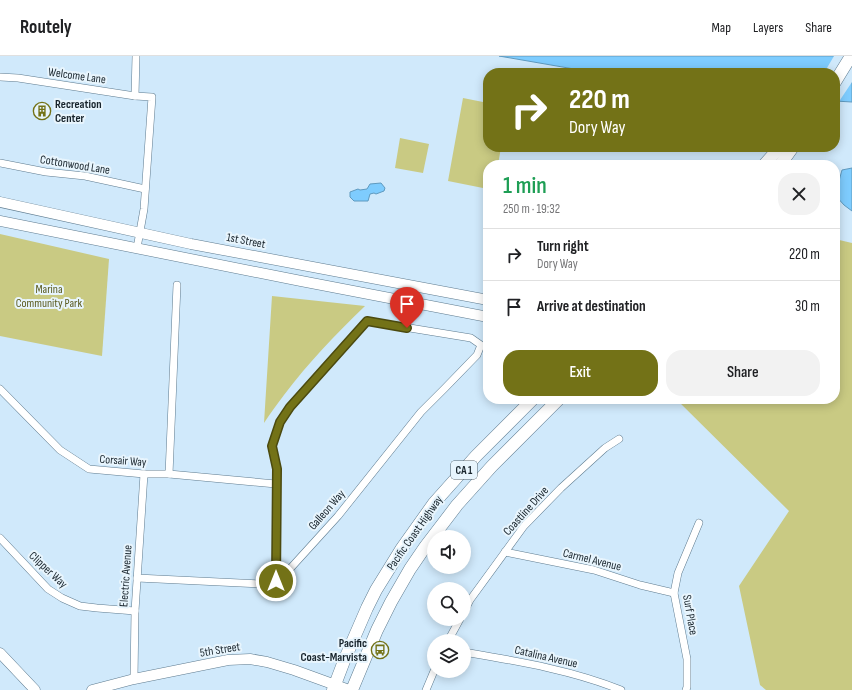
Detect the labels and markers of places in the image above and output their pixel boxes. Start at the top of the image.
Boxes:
place label: Recreation Center [55,97,101,126]
building icon: Recreation Center [32,101,52,121]
pin [390,287,424,328]
place label: Pacific Coast-Marvista [300,636,367,665]
bus stop icon: Pacific Coast-Marvista [370,640,390,660]

